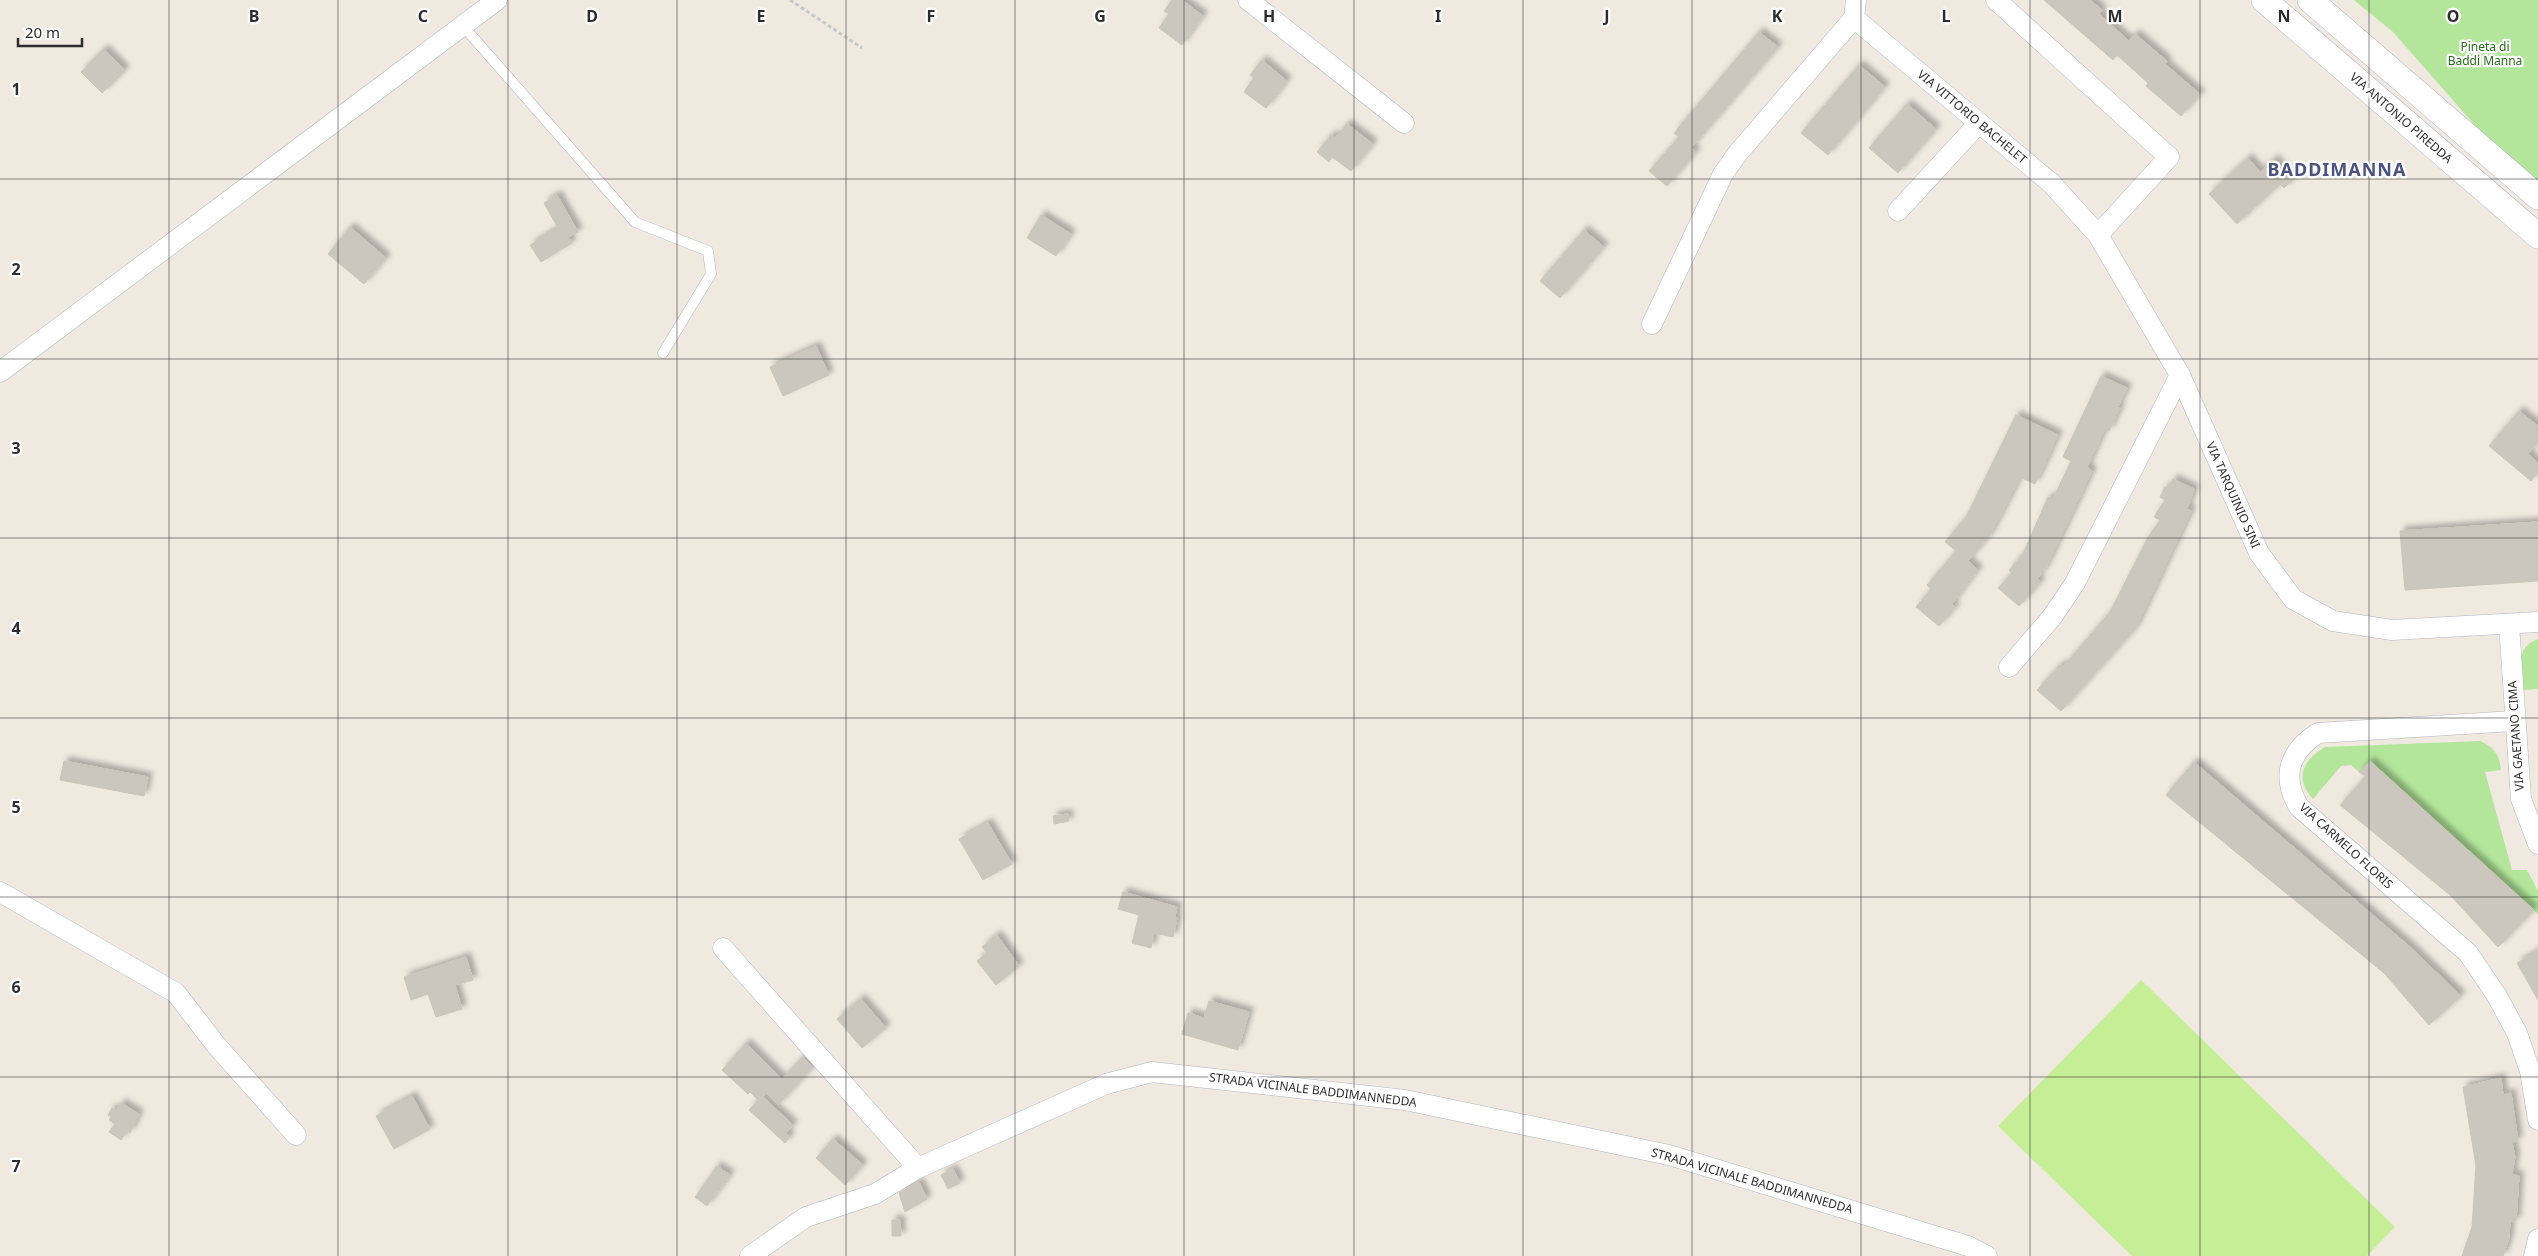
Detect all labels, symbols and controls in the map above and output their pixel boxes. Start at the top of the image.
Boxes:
text: B [249,5,259,27]
text: C [418,5,428,27]
text: D [586,5,598,27]
text: E [757,5,766,27]
text: F [927,5,935,27]
text: G [1094,5,1106,27]
text: H [1263,5,1275,27]
text: I [1435,5,1441,27]
text: J [1602,5,1610,27]
text: K [1772,5,1783,27]
text: L [1942,5,1951,27]
text: M [2107,5,2123,27]
text: N [2277,5,2291,27]
text: O [2447,5,2459,27]
scale bar [18,15,81,47]
text: 20 m [25,22,60,42]
park label: Pineta di Baddi Manna [2448,38,2522,69]
street label: VIA VITTORIO BACHELET [1914,66,2031,168]
street label: VIA ANTONIO PIREDDA [2346,68,2456,167]
text: 1 [11,78,21,100]
district label: BADDIMANNA [2268,157,2406,181]
text: 2 [11,258,21,280]
text: 3 [11,437,21,459]
street label: VIA TARQUINIO SINI [2202,439,2265,551]
text: 4 [11,617,21,639]
street label: VIA GAETANO CIMA [2503,680,2528,792]
text: 5 [11,796,21,818]
street label: VIA CARMELO FLORIS [2296,799,2397,893]
text: 6 [11,976,21,998]
street label: STRADA VICINALE BADDIMANNEDDA [1208,1068,1418,1111]
street label: STRADA VICINALE BADDIMANNEDDA [1649,1144,1855,1218]
text: 7 [11,1155,21,1177]

